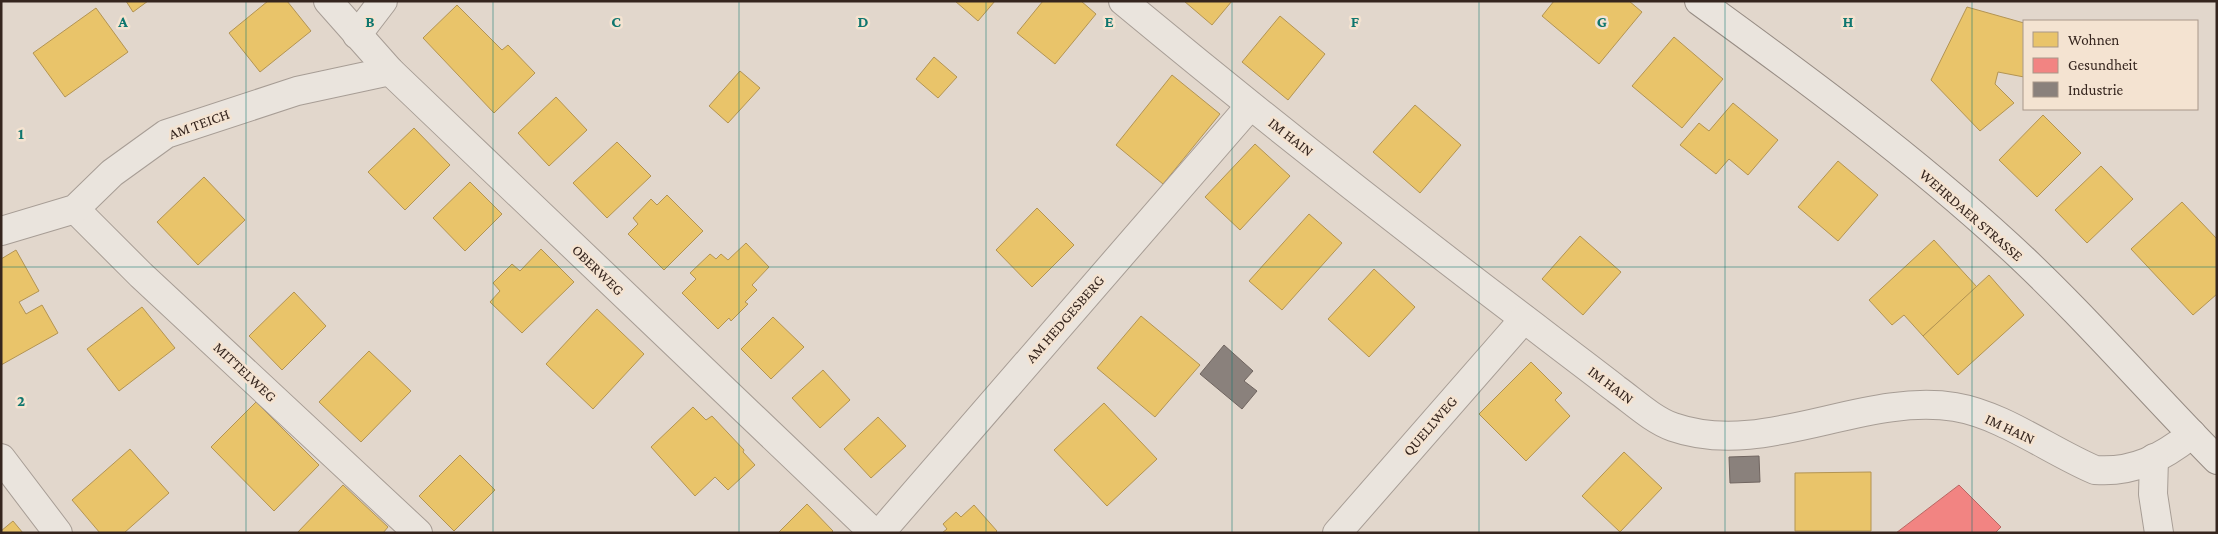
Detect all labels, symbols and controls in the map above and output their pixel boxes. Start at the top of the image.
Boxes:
text: A [117,13,128,30]
text: B [365,13,375,30]
text: C [611,13,621,30]
text: D [857,13,869,30]
text: E [1104,13,1114,30]
text: F [1351,13,1360,30]
text: G [1597,13,1607,30]
text: H [1843,13,1854,30]
legend [2023,20,2198,110]
text: Wohnen [2068,32,2119,48]
text: Gesundheit [2068,57,2138,73]
text: Industrie [2068,82,2124,98]
street label: AM TEICH [167,106,232,142]
street label: IM HAIN [1265,115,1317,160]
text: 1 [18,125,24,142]
street label: WEHRDAER STRASSE [1916,166,2026,264]
street label: OBERWEG [569,241,627,299]
street label: AM HEDGESBERG [1023,272,1107,366]
street label: MITTELWEG [210,339,280,405]
street label: IM HAIN [1585,363,1637,407]
text: 2 [17,392,25,409]
street label: QUELLWEG [1400,393,1460,459]
street label: IM HAIN [1983,411,2037,447]

